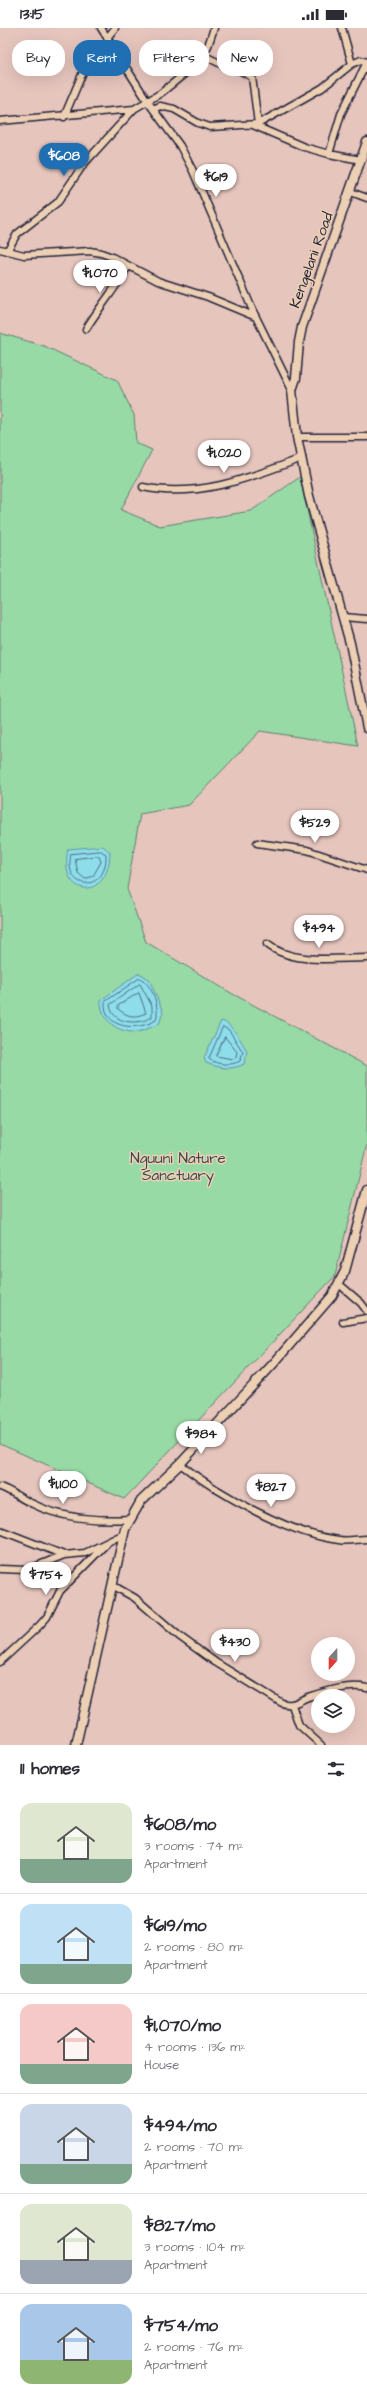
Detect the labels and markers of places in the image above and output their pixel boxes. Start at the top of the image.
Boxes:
pin: $608 [40,143,88,177]
pin: $619 [192,164,240,198]
pin: $1,070 [67,260,133,294]
pin: $1,020 [191,440,257,474]
pin: $529 [291,810,339,844]
pin: $494 [295,915,343,949]
pin: $984 [177,1421,225,1455]
pin: $1,100 [30,1471,96,1505]
pin: $827 [247,1474,295,1508]
pin: $754 [22,1562,70,1596]
pin: $430 [211,1629,259,1663]

